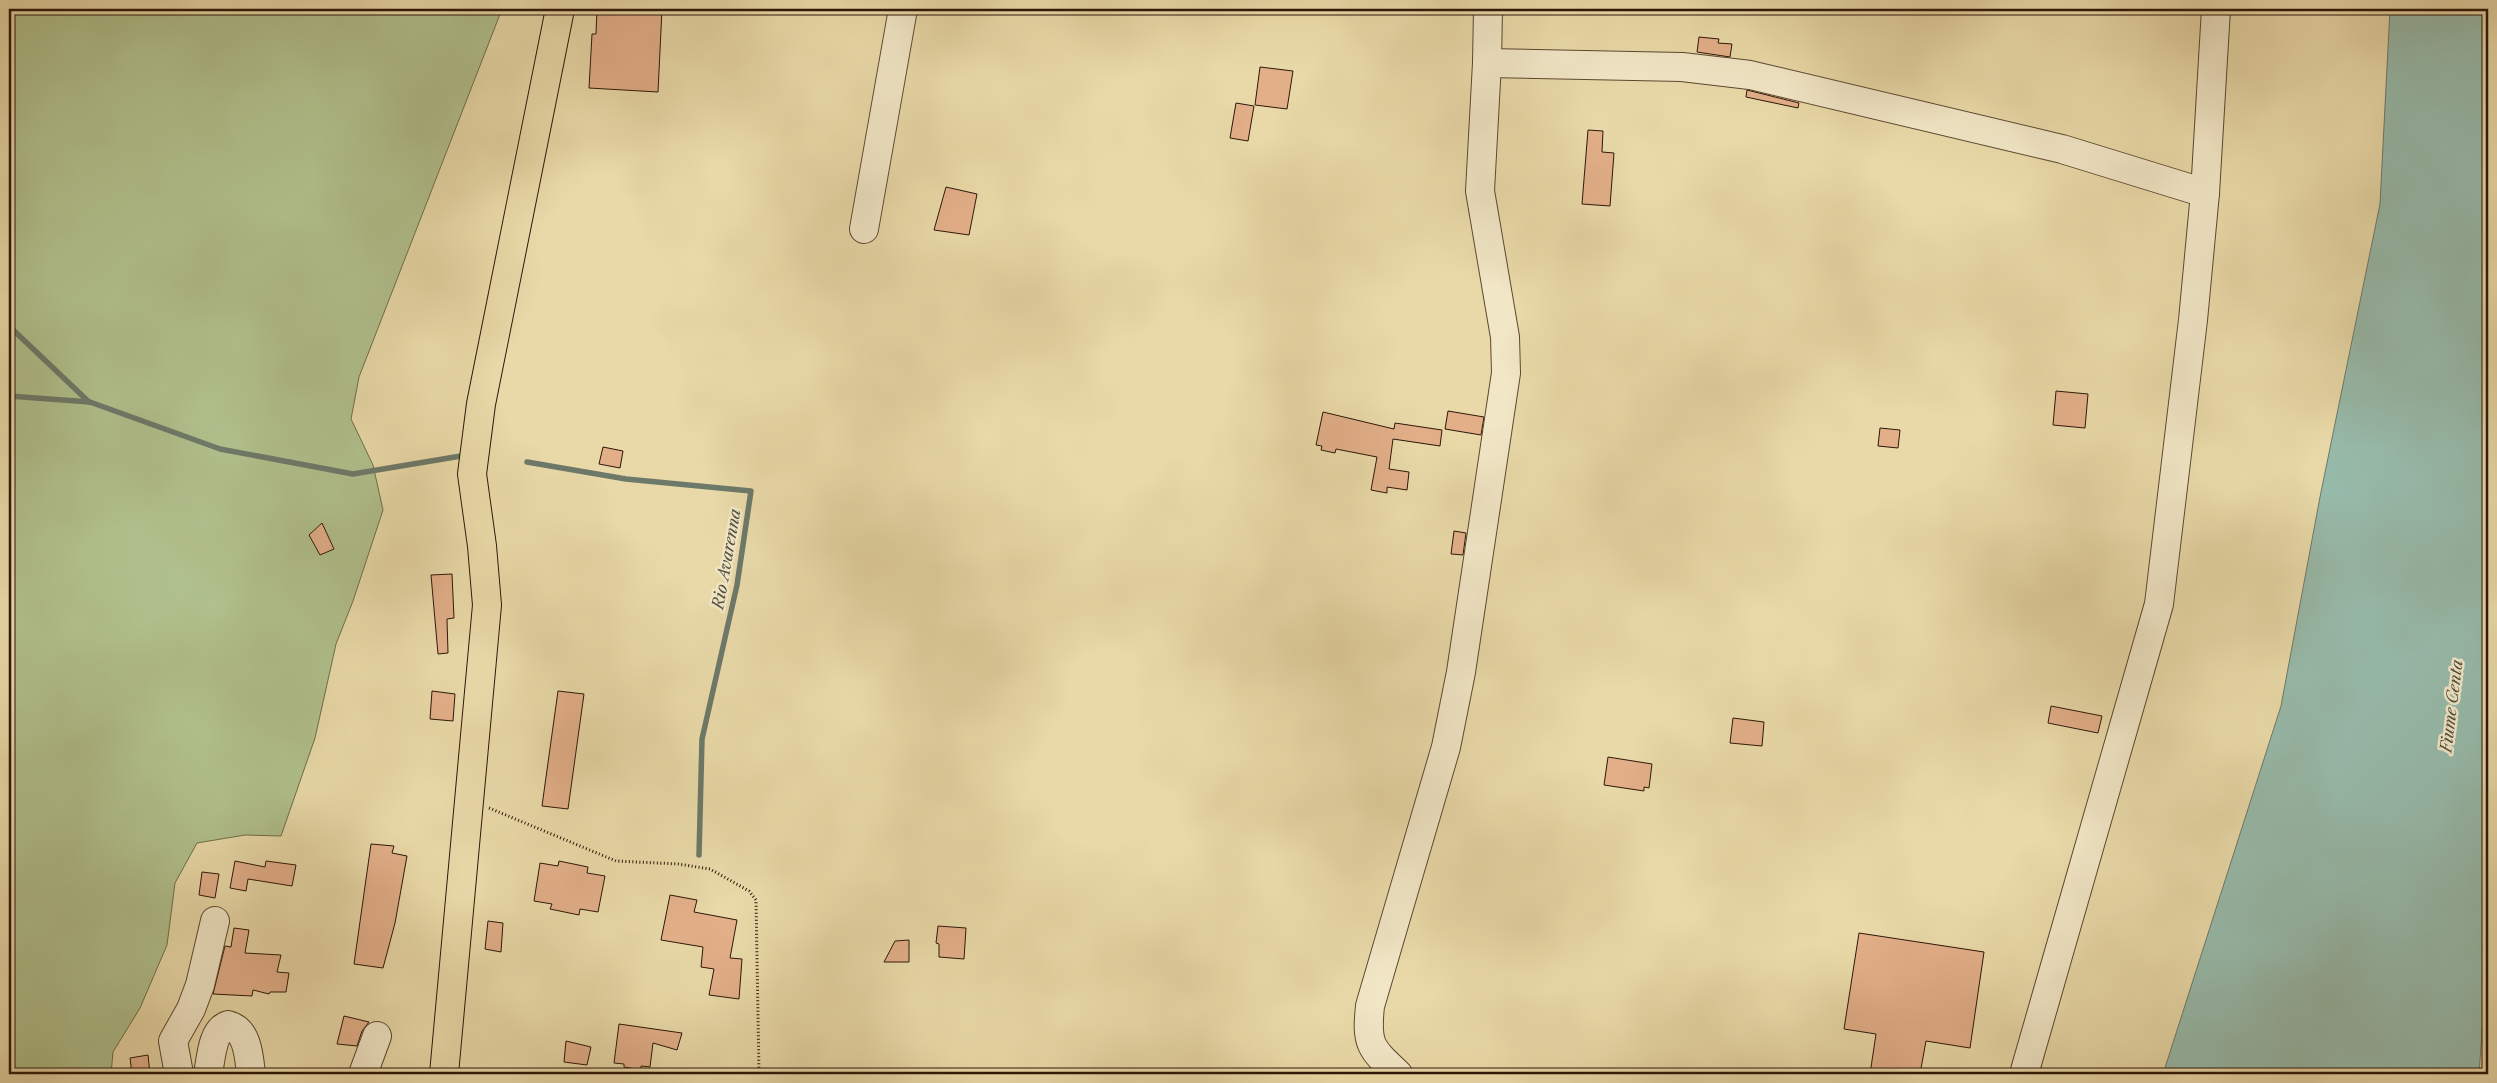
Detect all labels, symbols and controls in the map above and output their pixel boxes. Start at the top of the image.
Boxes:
water label: Rio Avarenna [707,507,745,613]
water label: Fiume Centa [2435,658,2467,755]

